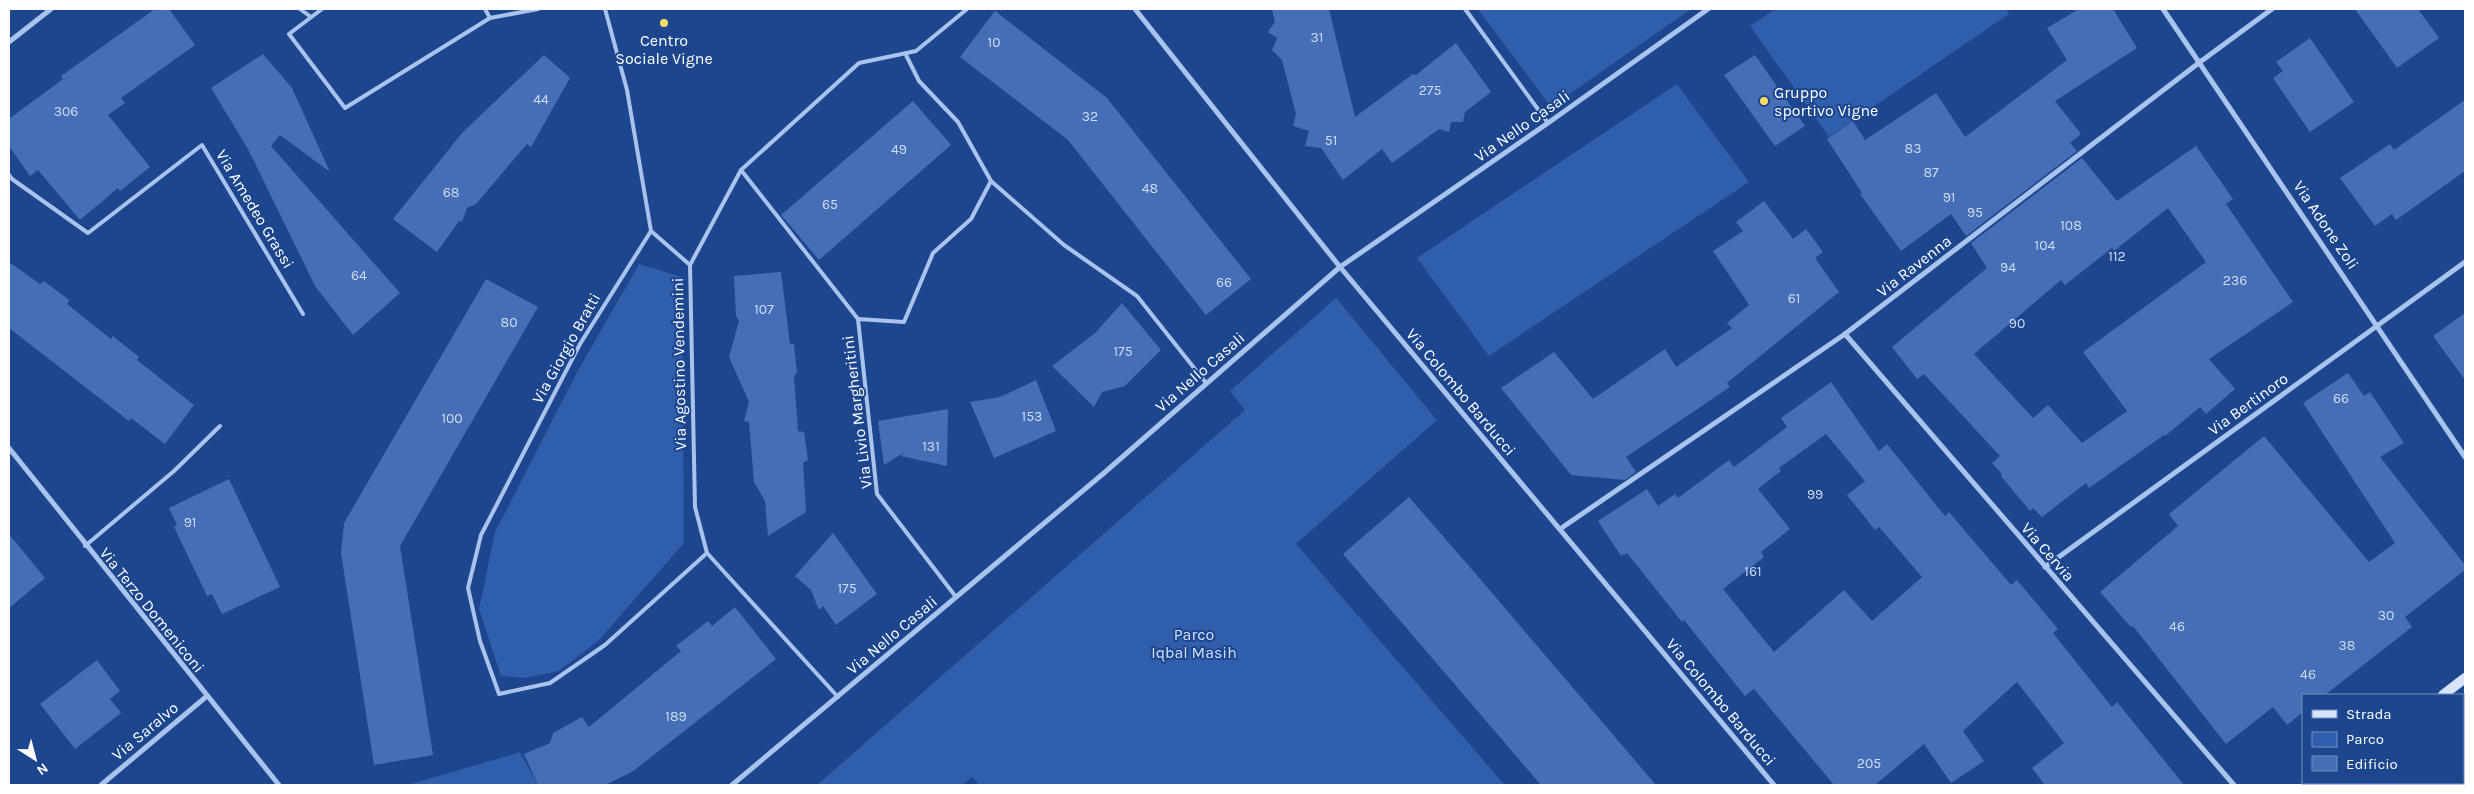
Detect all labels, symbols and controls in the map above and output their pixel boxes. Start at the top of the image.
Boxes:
marker: Centro Sociale Vigne [658,17,670,29]
house number: 31 [1311,29,1323,46]
place label: Centro Sociale Vigne [615,31,713,68]
house number: 10 [988,34,1000,51]
house number: 275 [1419,82,1441,99]
place label: Gruppo sportivo Vigne [1774,83,1878,120]
street label: Via Nello Casali [1471,86,1573,166]
house number: 44 [533,91,549,108]
marker: Gruppo sportivo Vigne [1758,95,1770,107]
house number: 306 [54,103,78,120]
house number: 32 [1082,108,1098,125]
house number: 51 [1325,132,1337,149]
house number: 83 [1905,140,1921,157]
house number: 49 [891,141,907,158]
street label: Via Amedeo Grassi [212,146,298,272]
house number: 87 [1923,164,1939,181]
street label: Via Adone Zoli [2289,177,2363,273]
house number: 48 [1142,180,1158,197]
house number: 68 [443,184,459,201]
house number: 91 [1943,189,1955,206]
house number: 65 [822,196,838,213]
house number: 95 [1967,204,1983,221]
house number: 108 [2060,217,2082,234]
street label: Via Ravenna [1873,231,1955,301]
house number: 104 [2035,237,2056,254]
house number: 112 [2108,248,2126,265]
house number: 94 [2000,259,2016,276]
house number: 64 [351,267,367,284]
house number: 236 [2223,272,2247,289]
house number: 66 [1216,274,1232,291]
street label: Via Agostino Vendemini [668,277,690,451]
street label: Via Giorgio Bratti [528,289,604,407]
house number: 61 [1788,290,1800,307]
house number: 107 [754,301,774,318]
house number: 80 [501,314,517,331]
house number: 90 [2009,315,2025,332]
street label: Via Colombo Barducci [1402,325,1520,459]
street label: Via Nello Casali [1151,328,1249,416]
street label: Via Livio Margheritini [838,334,876,490]
house number: 175 [1113,343,1133,360]
street label: Via Bertinoro [2204,369,2292,439]
house number: 66 [2333,390,2349,407]
house number: 153 [1022,408,1042,425]
house number: 100 [441,410,463,427]
house number: 131 [922,438,940,455]
house number: 99 [1807,486,1823,503]
house number: 91 [184,514,196,531]
street label: Via Cervia [2017,519,2079,585]
street label: Via Terzo Domeniconi [96,544,208,676]
house number: 161 [1744,563,1762,580]
house number: 175 [837,580,857,597]
street label: Via Nello Casali [843,592,941,678]
house number: 30 [2378,607,2394,624]
house number: 46 [2169,618,2185,635]
park label: Parco Iqbal Masih [1151,625,1237,662]
street label: Via Colombo Barducci [1662,635,1780,769]
house number: 38 [2339,637,2355,654]
house number: 46 [2300,666,2316,683]
legend [2302,694,2464,784]
street label: Via Saralvo [108,698,182,764]
text: Strada [2346,705,2392,723]
house number: 189 [665,708,687,725]
text: Parco [2346,730,2384,748]
north arrow [10,734,60,784]
house number: 205 [1857,755,1881,772]
text: Edificio [2346,755,2398,773]
text: N [33,759,51,779]

